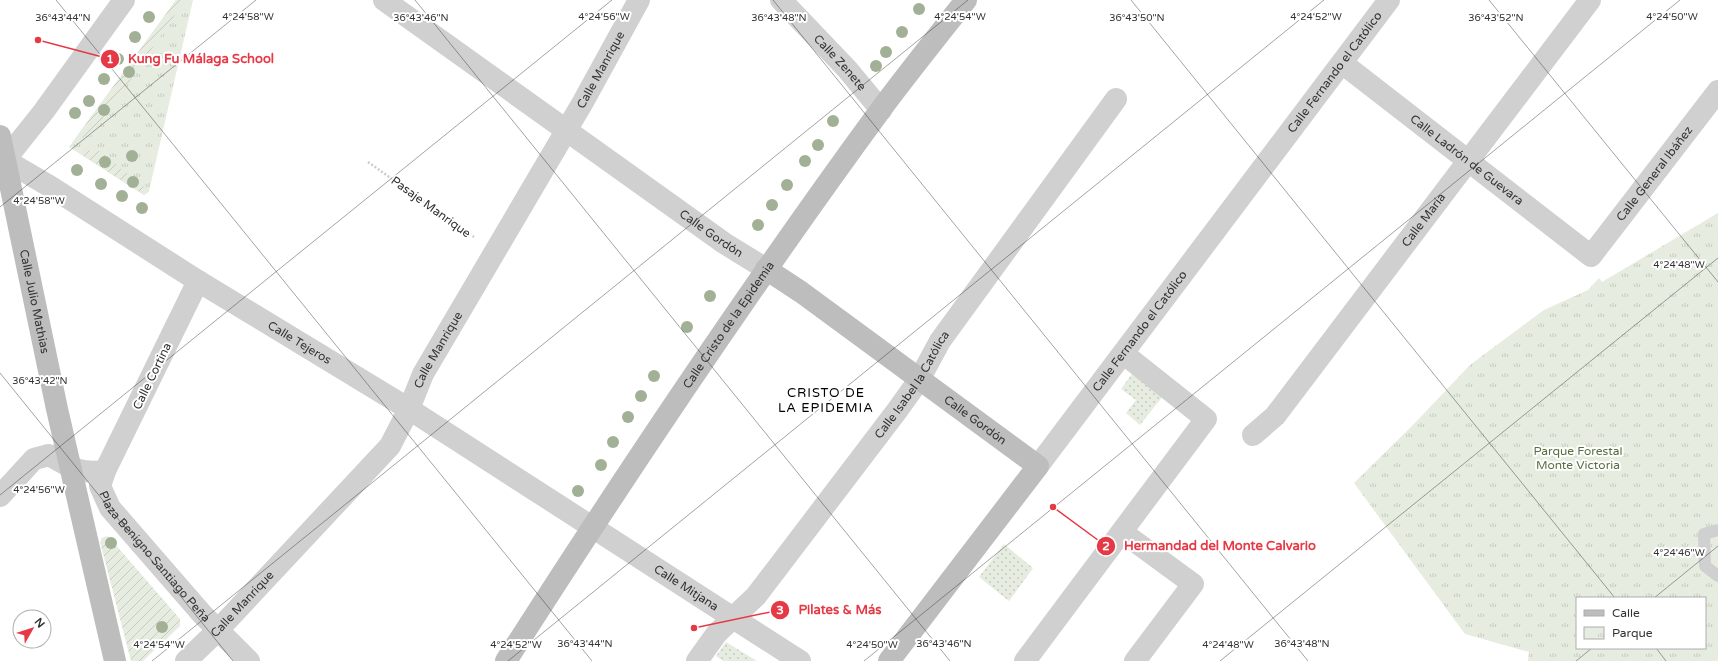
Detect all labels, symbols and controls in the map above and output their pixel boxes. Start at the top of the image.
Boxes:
street label: Calle Fernando el Católico [1285,9,1385,136]
text: 4°24'58"W [222,11,274,23]
text: 4°24'56"W [578,11,630,23]
text: 4°24'54"W [934,11,986,23]
text: 4°24'52"W [1290,11,1342,23]
text: 4°24'50"W [1646,11,1698,23]
text: 36°43'44"N [35,12,91,24]
text: 36°43'46"N [393,12,449,24]
text: 36°43'48"N [751,12,807,24]
text: 36°43'50"N [1109,12,1165,24]
text: 36°43'52"N [1468,12,1524,24]
street label: Calle Manrique [574,29,628,111]
street label: Calle Zenete [811,32,869,94]
callout: Kung Fu Málaga School [100,46,282,71]
text: Kung Fu Málaga School [128,51,274,67]
text: 1 [106,52,114,66]
street label: Calle Ladrón de Guevara [1407,112,1526,208]
street label: Calle General Ibáñez [1613,123,1695,224]
street label: Pasaje Manrique [389,173,474,241]
street label: Calle María [1399,190,1448,250]
text: 4°24'58"W [13,195,65,207]
street label: Calle Gordón [677,207,746,260]
street label: Calle Julio Mathias [17,248,52,355]
street label: Calle Cristo de la Epidemia [680,259,777,391]
text: 4°24'48"W [1653,259,1705,271]
street label: Calle Fernando el Católico [1090,268,1190,394]
street label: Calle Manrique [411,309,465,390]
street label: Calle Tejeros [265,318,334,367]
street label: Calle Isabel la Católica [871,328,952,441]
street label: Calle Cortina [130,340,174,412]
text: 36°43'42"N [12,375,68,387]
district label: CRISTO DE LA EPIDEMIA [778,385,874,416]
street label: Calle Gordón [941,392,1009,447]
park label: Parque Forestal Monte Victoria [1533,444,1623,472]
text: 4°24'56"W [13,484,65,496]
street label: Plaza Benigno Santiago Peña [96,489,213,625]
callout: Hermandad del Monte Calvario [1096,533,1324,558]
text: Hermandad del Monte Calvario [1124,538,1316,554]
text: 2 [1102,539,1110,553]
text: 4°24'46"W [1653,547,1705,559]
street label: Calle Mitjana [651,562,721,614]
street label: Calle Manrique [208,568,277,640]
callout: Pilates & Más [770,597,890,622]
legend [1576,597,1706,649]
text: Pilates & Más [798,602,882,618]
text: 3 [776,603,784,617]
text: Calle [1612,606,1640,620]
north arrow [12,609,52,649]
text: N [32,615,47,631]
text: Parque [1612,626,1653,640]
text: 36°43'44"N [557,638,613,650]
text: 36°43'46"N [916,638,972,650]
text: 36°43'48"N [1274,638,1330,650]
text: 4°24'54"W [133,639,185,651]
text: 4°24'52"W [490,639,542,651]
text: 4°24'50"W [846,639,898,651]
text: 4°24'48"W [1202,639,1254,651]

